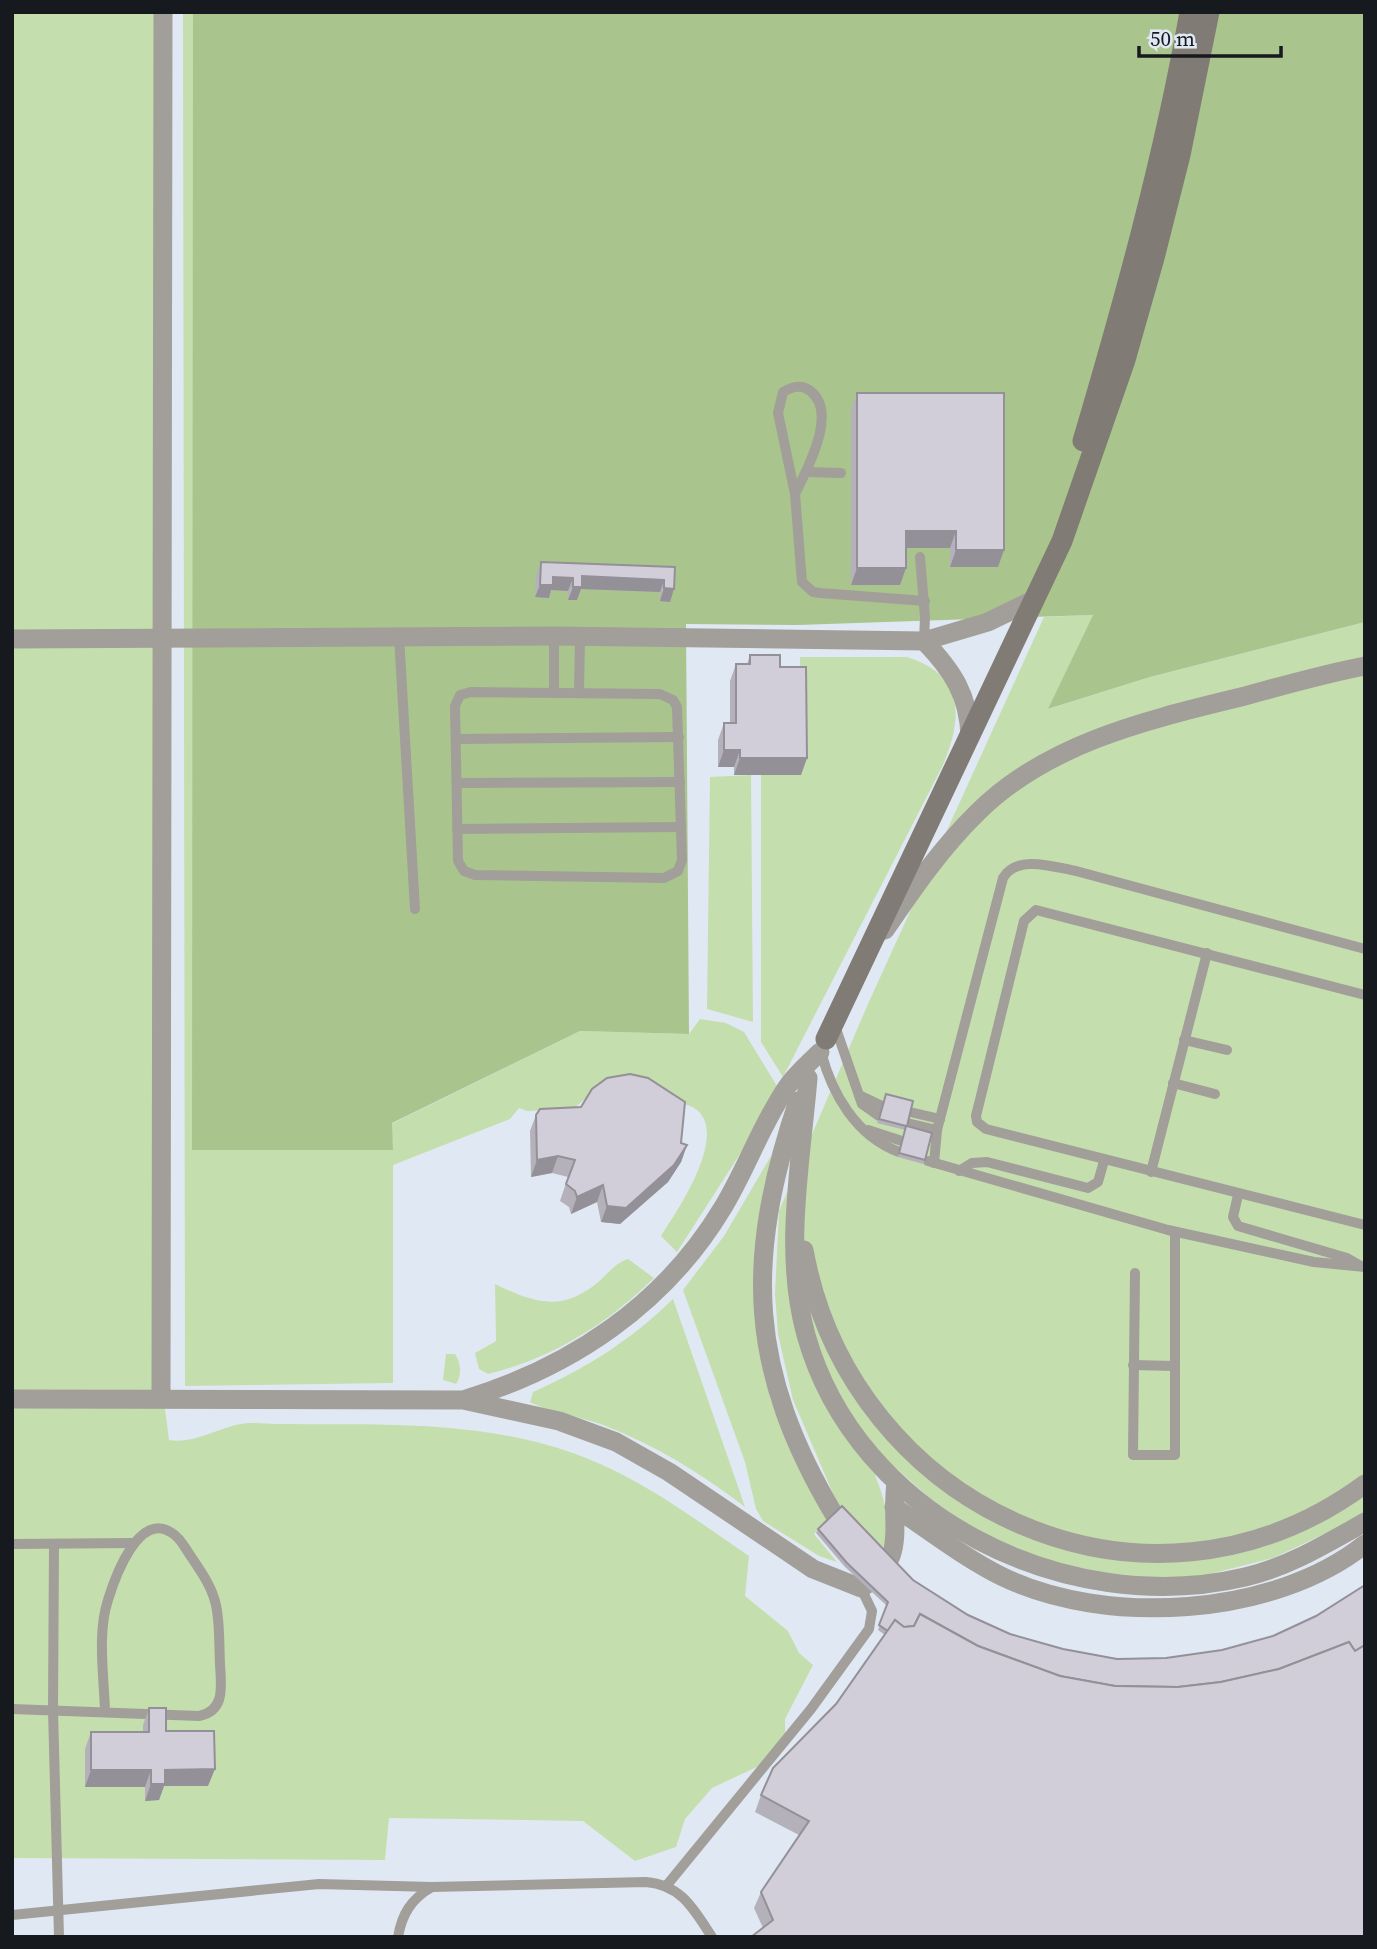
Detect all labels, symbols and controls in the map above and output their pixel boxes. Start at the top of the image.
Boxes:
scale bar [1139,14,1281,58]
text: 50 m [1150,24,1195,53]

